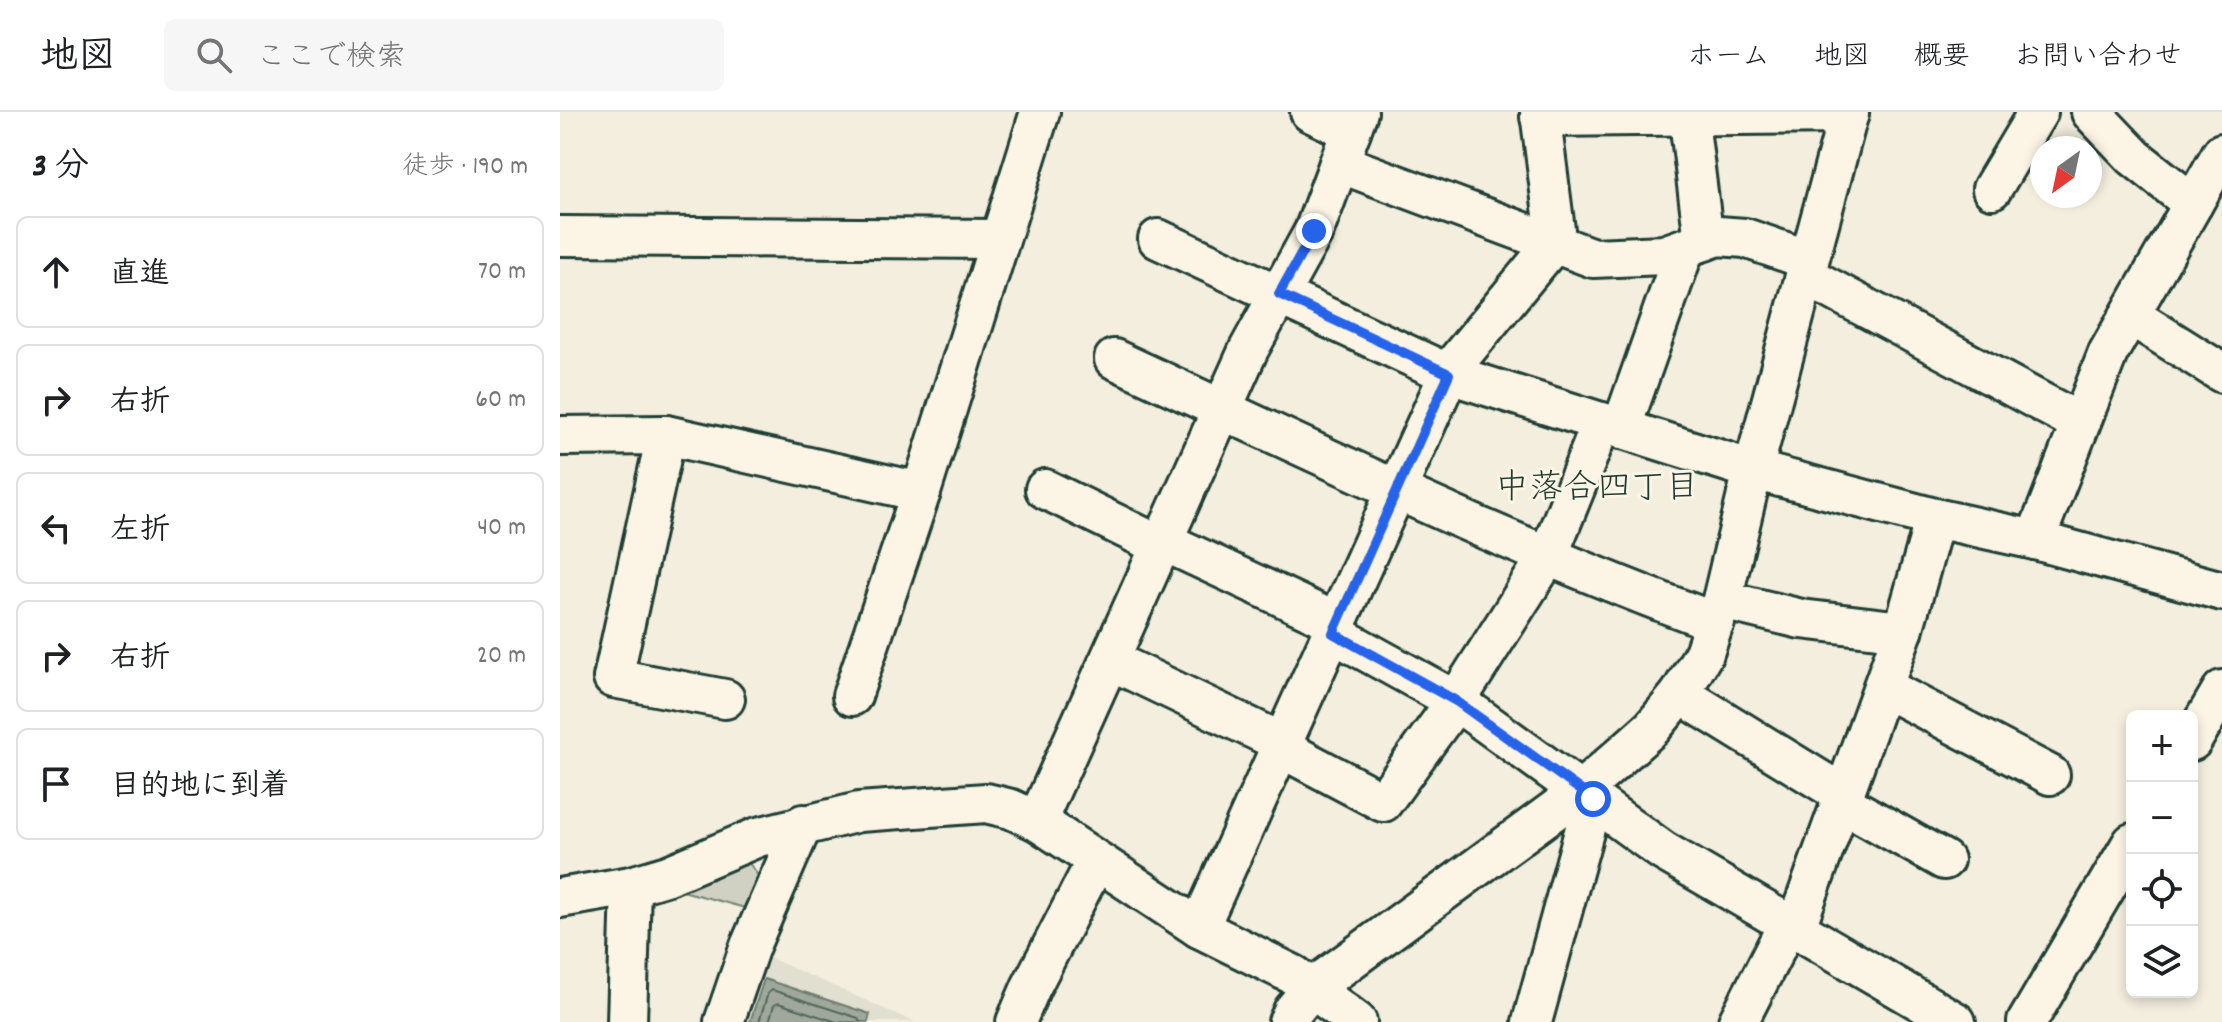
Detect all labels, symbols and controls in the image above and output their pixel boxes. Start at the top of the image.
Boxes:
search box [164,19,724,91]
text: 地図 [40,32,116,87]
icon: search [192,33,236,77]
text: ここで検索 [256,38,406,81]
text: ホーム [1687,39,1770,79]
text: 地図 [1814,39,1870,79]
text: 概要 [1914,39,1970,79]
text: お問い合わせ [2014,39,2182,79]
north arrow [2030,136,2102,208]
text: 3 分 [32,144,89,193]
text: 徒歩 · 190 m [403,149,528,186]
route end [1296,213,1332,249]
icon: ahead [34,250,78,294]
text: 70 m [478,254,526,291]
text: 直進 [110,255,170,298]
icon: right [34,378,78,422]
text: 60 m [475,382,526,419]
text: 右折 [110,383,170,426]
district label: 中落合四丁目 [1495,466,1699,515]
icon: left [34,506,78,550]
text: 40 m [477,510,526,547]
text: 左折 [110,511,170,554]
icon: right [34,634,78,678]
text: 20 m [477,638,526,675]
text: 右折 [110,639,170,682]
map controls [2126,710,2198,998]
button: + [2126,710,2198,782]
icon: arrive [34,762,78,806]
text: 目的地に到着 [110,767,290,810]
route start [1575,781,1611,817]
button: − [2126,782,2198,854]
button: locate [2126,854,2198,926]
button: layers [2126,926,2198,998]

